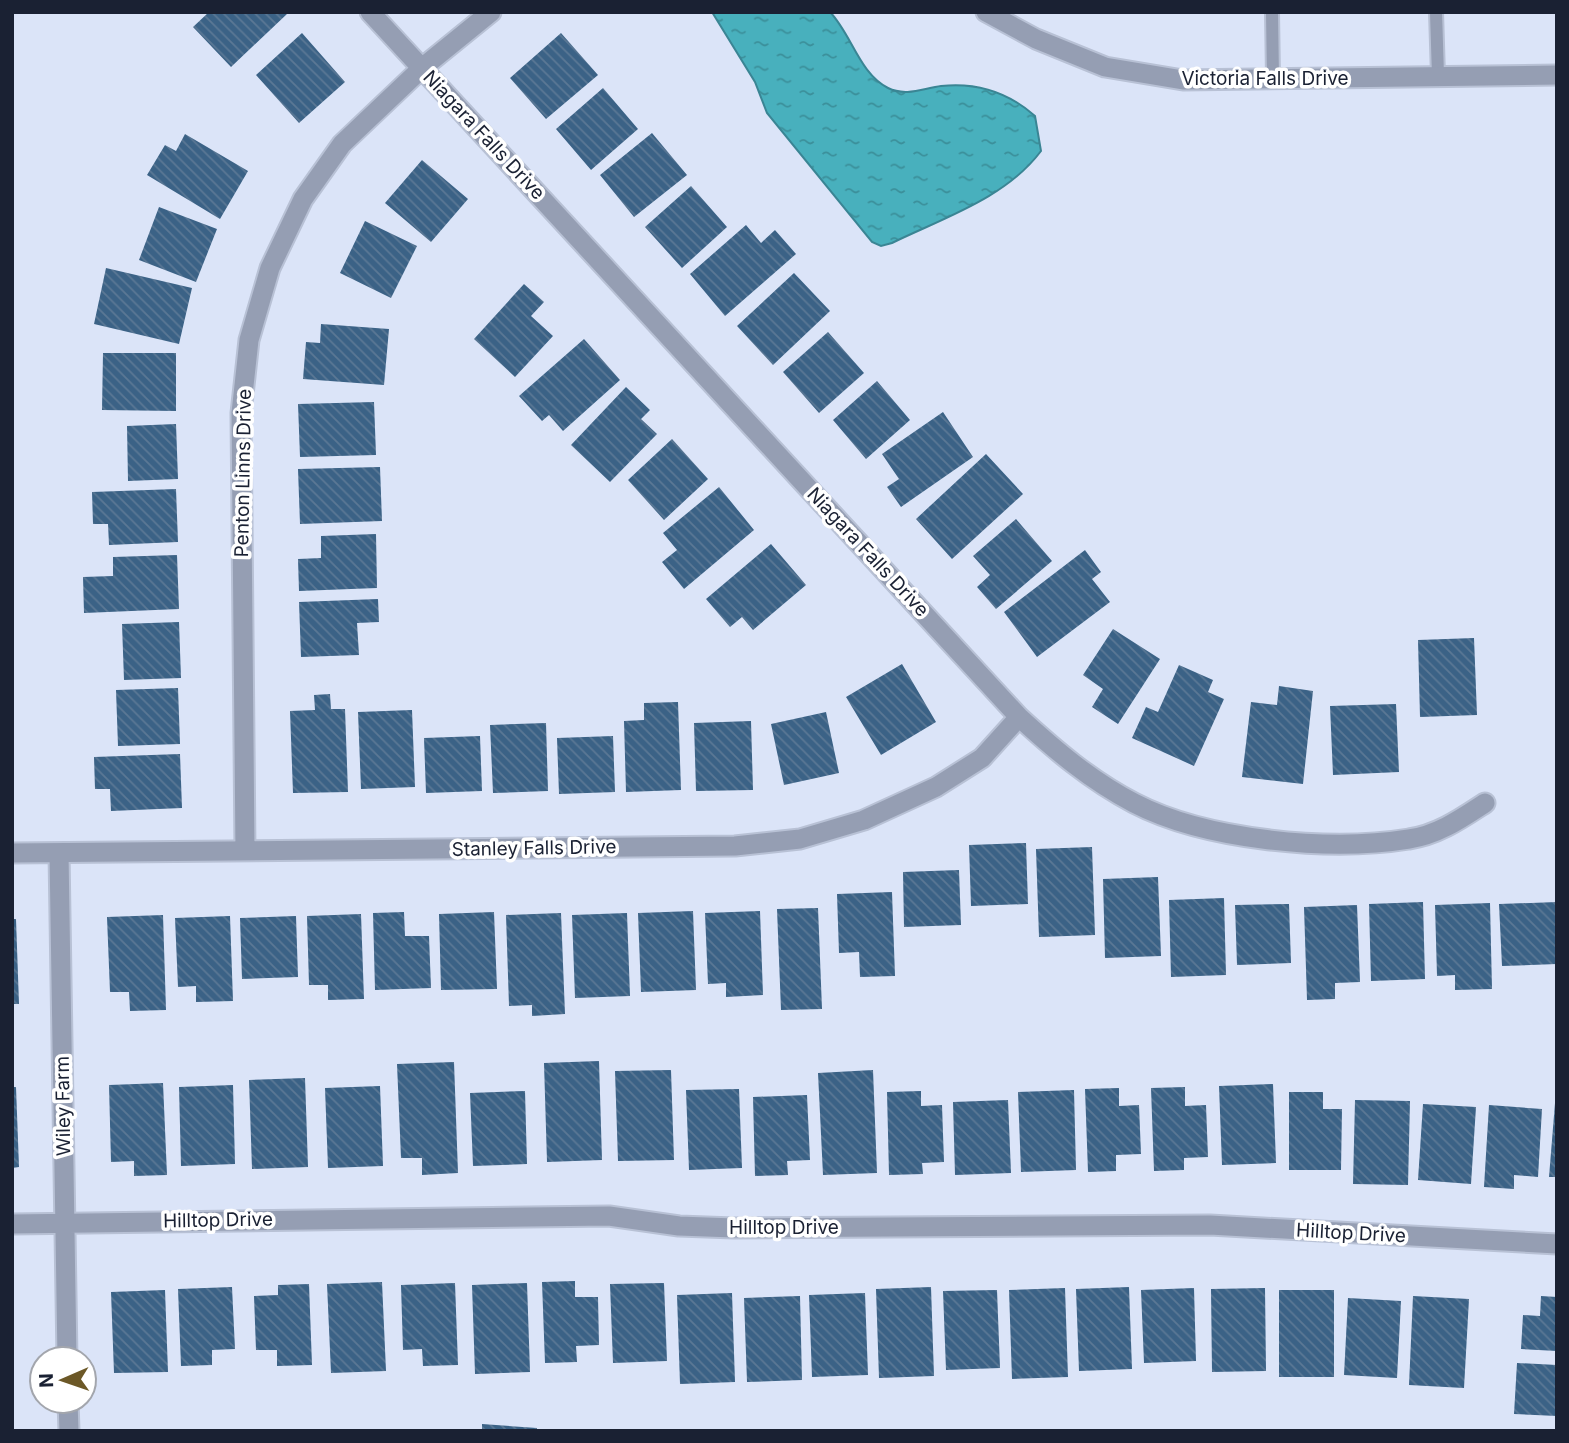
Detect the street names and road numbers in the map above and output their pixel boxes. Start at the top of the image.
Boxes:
street label: Niagara Falls Drive [418,66,550,204]
street label: Victoria Falls Drive [1181,67,1349,90]
street label: Penton Linns Drive [230,388,256,558]
street label: Niagara Falls Drive [802,483,934,621]
street label: Stanley Falls Drive [451,835,617,861]
street label: Wiley Farm [51,1056,75,1156]
street label: Hilltop Drive [163,1208,273,1232]
street label: Hilltop Drive [729,1216,839,1239]
street label: Hilltop Drive [1296,1219,1406,1247]

